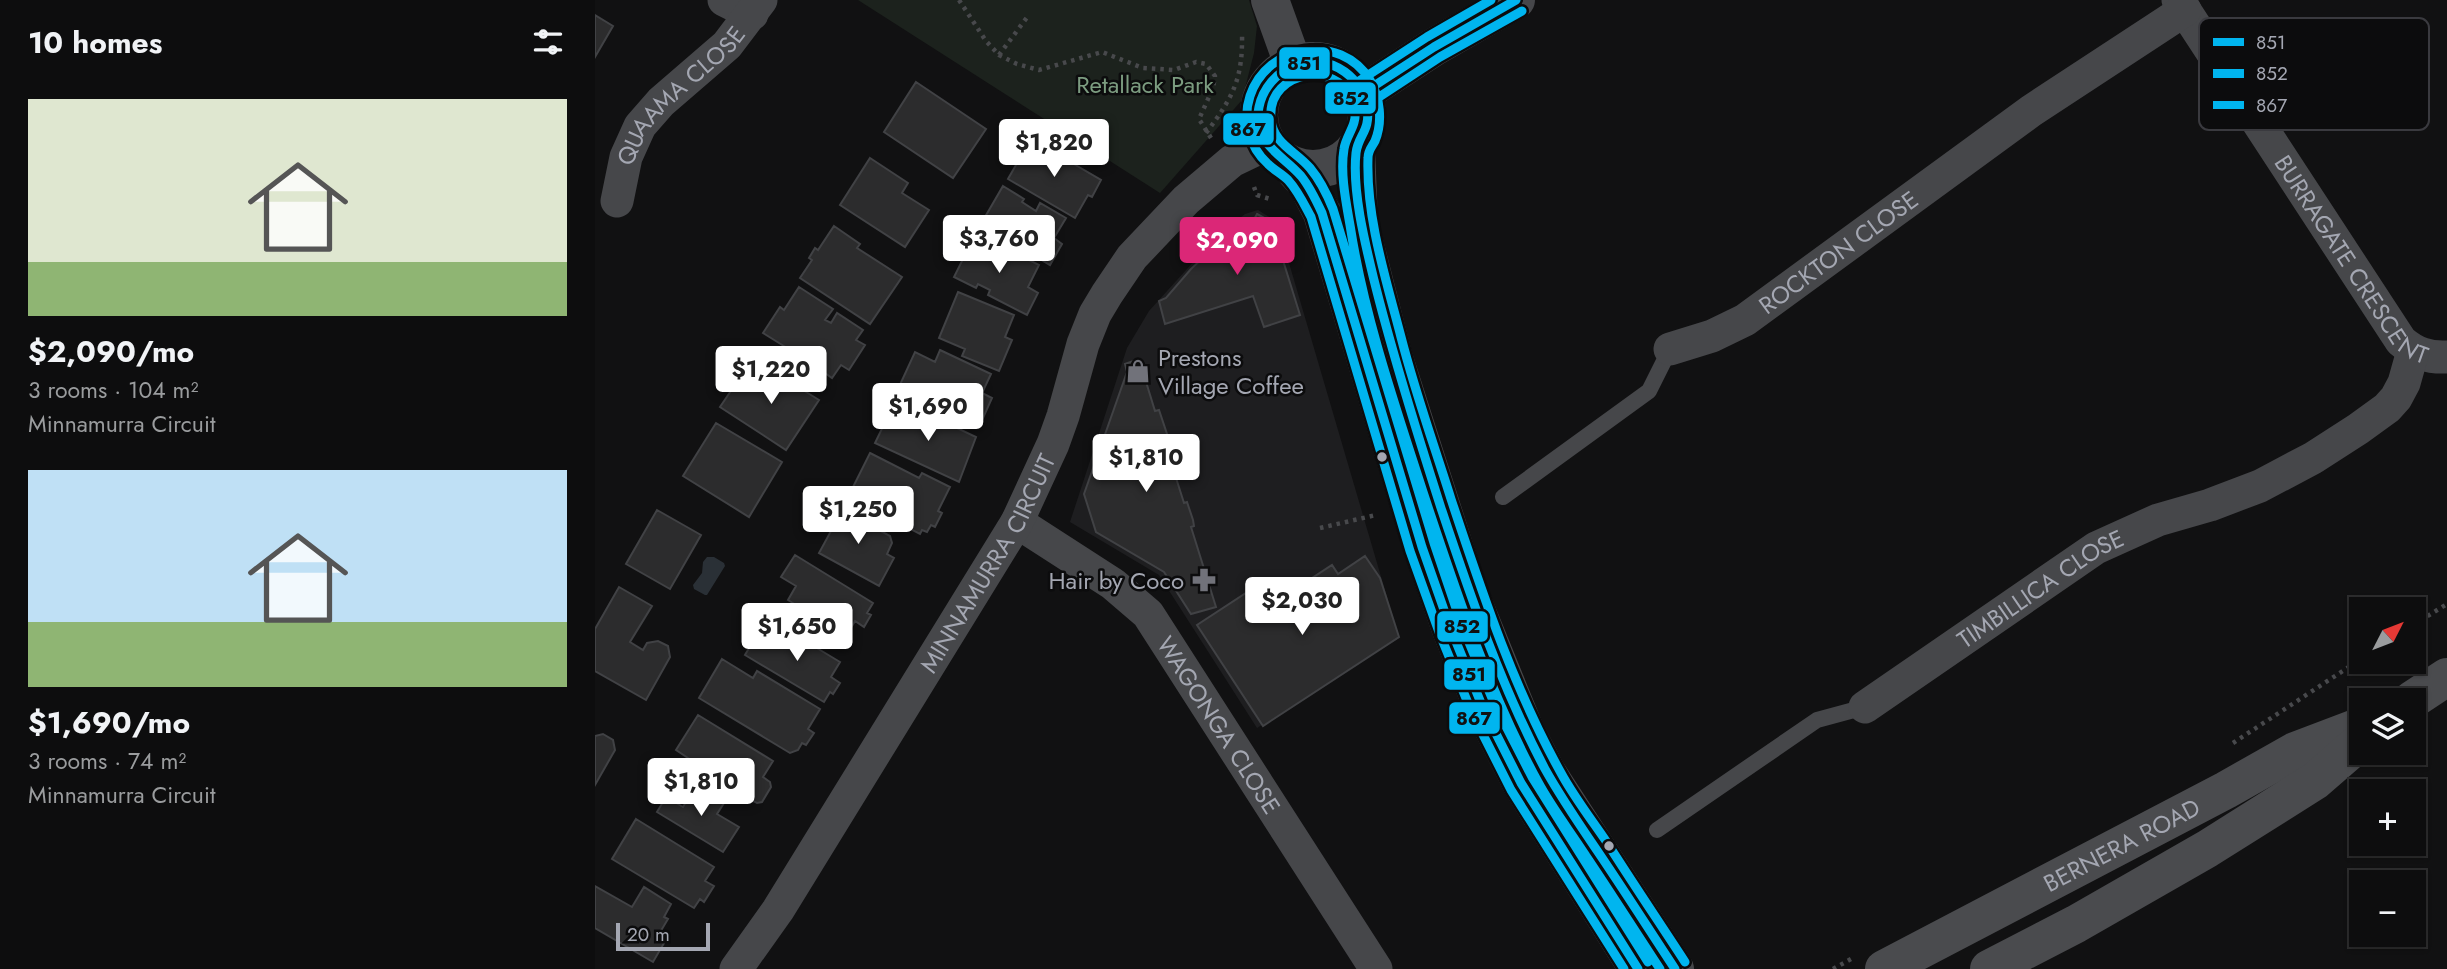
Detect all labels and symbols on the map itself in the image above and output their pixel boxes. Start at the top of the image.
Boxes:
street label: QUAAMA CLOSE [607,18,753,171]
legend [2199,18,2429,130]
text: 851 [2256,29,2286,56]
line badge: 851 [1278,46,1331,80]
text: 851 [1287,50,1321,77]
text: 852 [2256,60,2288,87]
park label: Retallack Park [1076,67,1214,102]
line badge: 852 [1324,81,1377,115]
text: 852 [1333,85,1369,112]
text: 867 [2256,92,2287,119]
line badge: 867 [1222,112,1275,146]
text: 867 [1230,116,1267,143]
pin: $1,820 [997,120,1111,179]
street label: BURRAGATE CRESCENT [2266,148,2433,372]
street label: ROCKTON CLOSE [1751,182,1925,322]
pin: $3,760 [942,216,1056,275]
pin: $2,090 [1180,218,1294,277]
place label: Prestons Village Coffee [1158,340,1304,403]
pin: $1,220 [714,346,828,406]
shop icon: Prestons Village Coffee [1124,357,1152,385]
pin: $1,690 [871,384,985,443]
pin: $1,810 [1089,434,1203,494]
street label: MINNAMURRA CIRCUIT [911,448,1064,679]
unlabelled marker [1375,450,1389,464]
pin: $1,250 [801,486,915,546]
street label: TIMBILLICA CLOSE [1950,520,2129,656]
place label: Hair by Coco [1048,563,1184,598]
pharmacy icon: Hair by Coco [1190,566,1218,594]
pin: $2,030 [1245,578,1359,637]
north arrow [2349,597,2425,674]
pin: $1,650 [740,604,854,663]
line badge: 852 [1436,610,1489,643]
text: 852 [1444,613,1480,640]
street label: WAGONGA CLOSE [1149,629,1289,821]
line badge: 851 [1443,658,1496,691]
text: 851 [1452,661,1486,688]
line badge: 867 [1448,701,1501,735]
text: 867 [1456,705,1493,732]
pin: $1,810 [644,758,758,818]
street label: BERNERA ROAD [2037,789,2206,900]
unlabelled marker [1602,839,1616,853]
scale bar [616,920,711,952]

